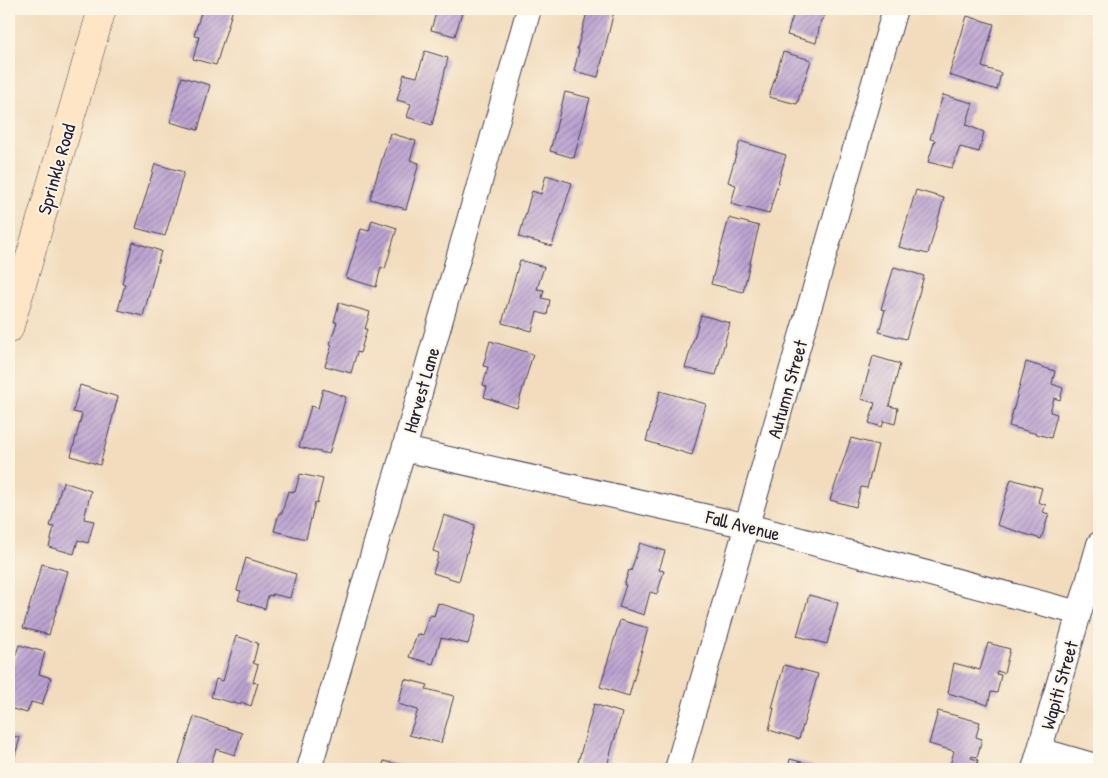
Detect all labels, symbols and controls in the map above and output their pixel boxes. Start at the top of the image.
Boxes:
street label: Sprinkle Road [31,120,81,217]
street label: Autumn Street [761,336,814,441]
street label: Harvest Lane [396,344,446,436]
street label: Fall Avenue [702,503,783,547]
street label: Wapiti Street [1034,637,1084,732]

